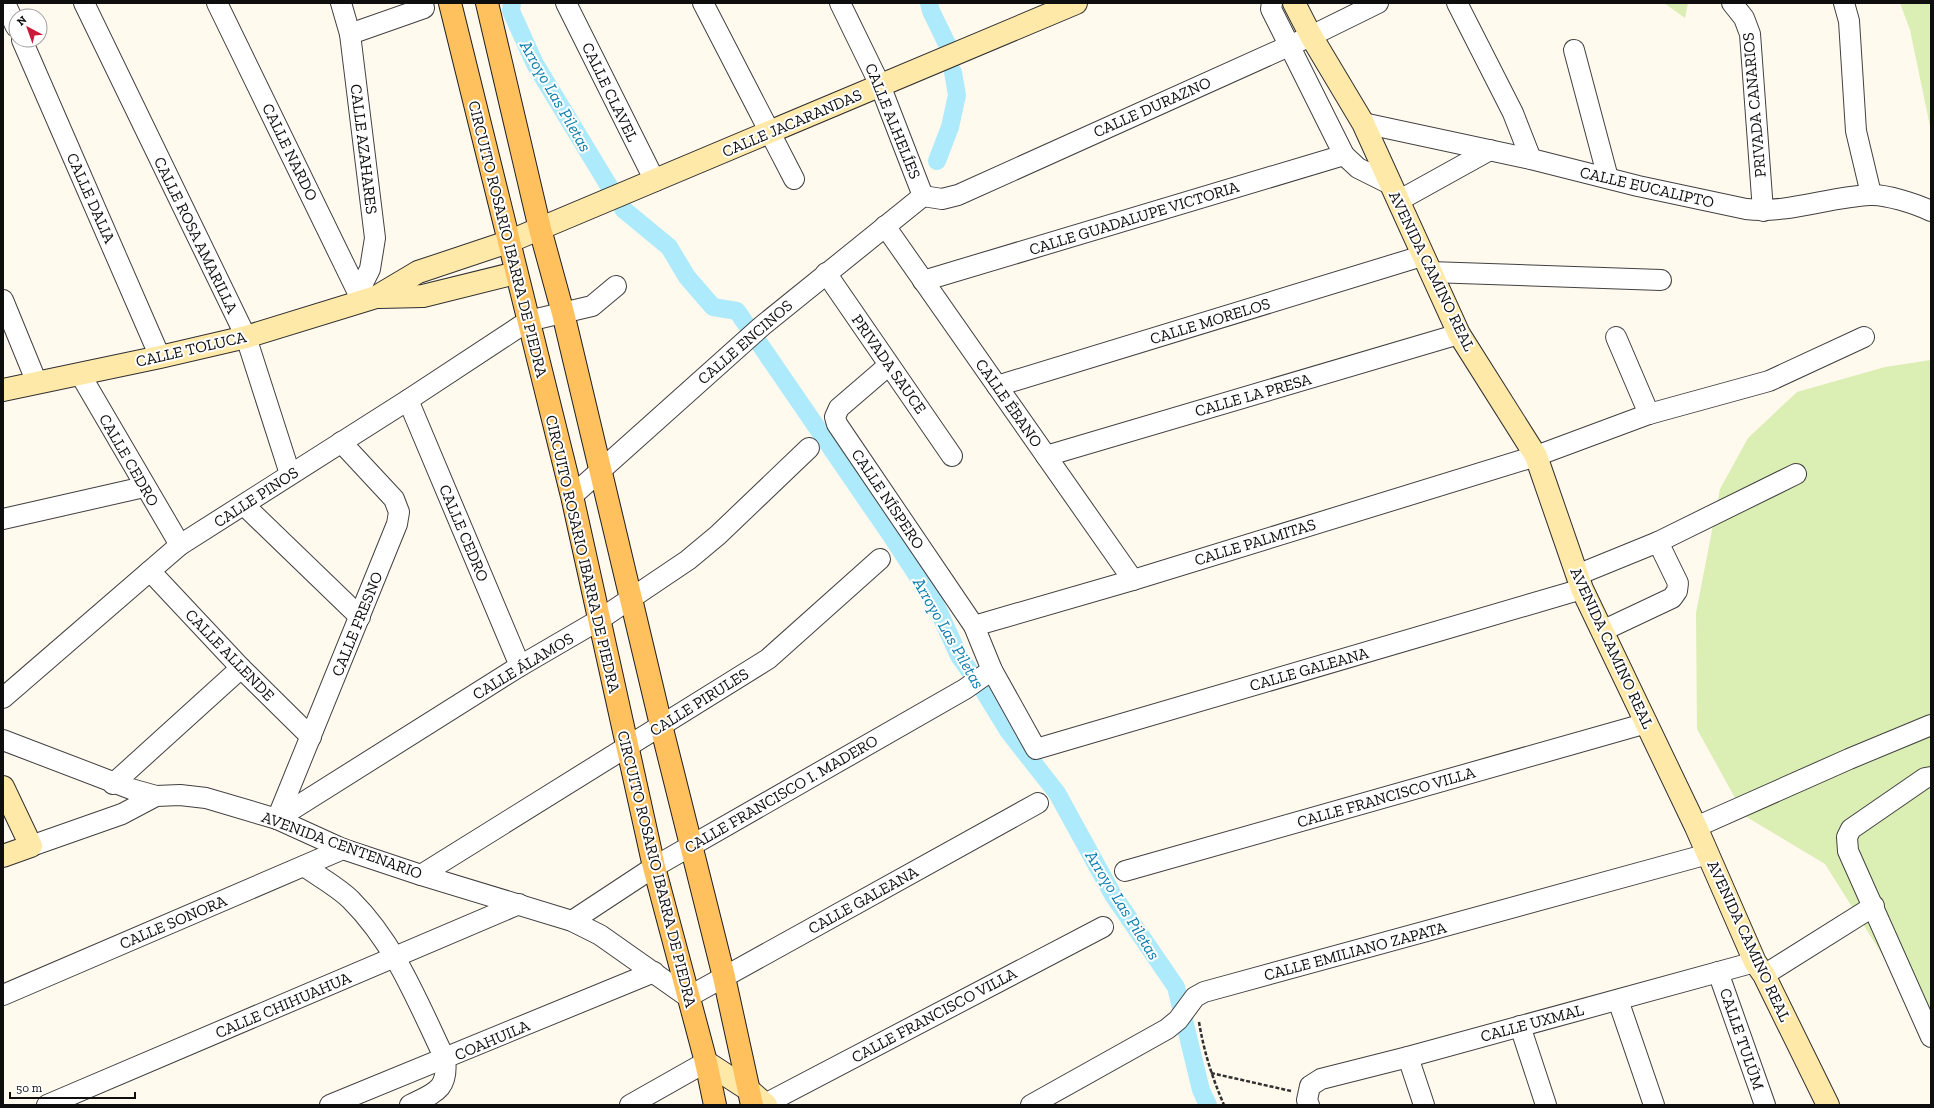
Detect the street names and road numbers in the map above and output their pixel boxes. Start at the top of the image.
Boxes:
street label: PRIVADA CANARIOS [1738,32,1770,178]
street label: CALLE CLAVEL [578,39,642,145]
street label: CALLE ALHELÍES [861,60,925,182]
street label: CALLE DURAZNO [1090,72,1214,141]
street label: CALLE AZAHARES [347,83,381,215]
street label: CALLE JACARANDAS [719,85,865,161]
street label: CIRCUITO ROSARIO IBARRA DE PIEDRA [464,99,552,380]
street label: CALLE NARDO [258,100,322,204]
street label: CALLE DALIA [63,150,120,247]
street label: CALLE ROSA AMARILLA [150,154,242,317]
street label: CALLE EUCALIPTO [1578,162,1716,212]
street label: CALLE GUADALUPE VICTORIA [1027,177,1242,259]
street label: AVENIDA CAMINO REAL [1385,188,1479,354]
street label: CALLE MORELOS [1148,294,1272,348]
street label: CALLE ENCINOS [694,296,796,388]
street label: PRIVADA SAUCE [848,311,930,417]
street label: CALLE TOLUCA [134,327,249,371]
street label: CALLE ÉBANO [971,355,1047,451]
street label: CALLE LA PRESA [1193,369,1314,421]
street label: CALLE CEDRO [95,410,163,510]
street label: CIRCUITO ROSARIO IBARRA DE PIEDRA [542,413,624,695]
street label: CALLE NÍSPERO [848,445,929,553]
street label: CALLE PINOS [210,463,302,531]
street label: CALLE CEDRO [435,482,493,585]
street label: CALLE PALMITAS [1192,515,1318,569]
street label: AVENIDA CAMINO REAL [1566,564,1658,732]
street label: CALLE FRESNO [327,569,387,679]
street label: CALLE ALLENDE [181,605,279,705]
street label: CALLE ÁLAMOS [469,628,577,704]
street label: CALLE GALEANA [1247,643,1371,695]
street label: CALLE PIRULES [646,664,752,740]
street label: CIRCUITO ROSARIO IBARRA DE PIEDRA [613,729,701,1010]
street label: CALLE FRANCISCO I. MADERO [681,731,881,857]
street label: CALLE FRANCISCO VILLA [1295,762,1478,832]
street label: AVENIDA CENTENARIO [259,807,425,883]
street label: AVENIDA CAMINO REAL [1703,857,1795,1025]
street label: CALLE GALEANA [805,862,922,938]
street label: CALLE SONORA [117,891,230,953]
street label: CALLE EMILIANO ZAPATA [1262,917,1449,984]
street label: CALLE FRANCISCO VILLA [848,963,1020,1067]
street label: CALLE CHIHUAHUA [212,968,354,1042]
street label: CALLE TULÚM [1716,986,1768,1092]
street label: CALLE UXMAL [1478,1000,1586,1046]
street label: COAHUILA [452,1015,533,1064]

